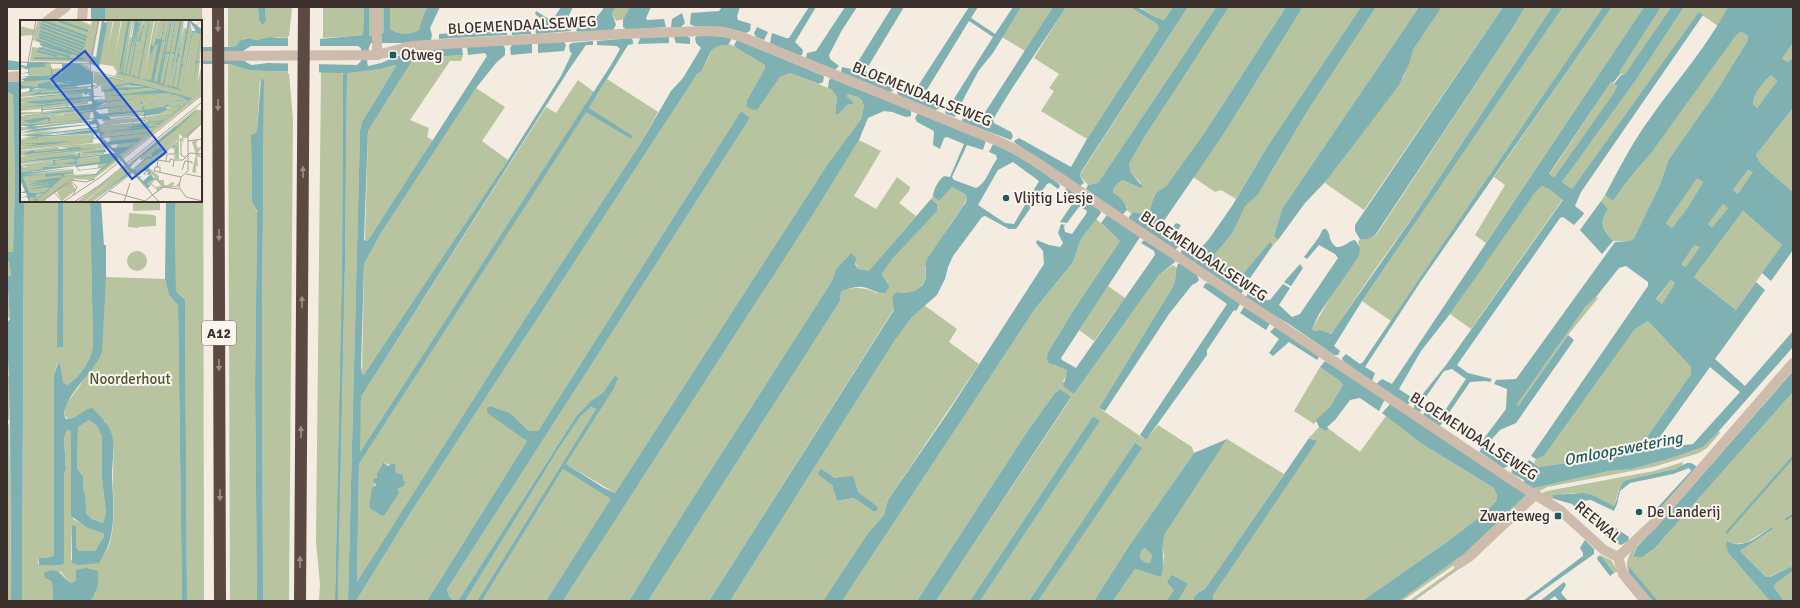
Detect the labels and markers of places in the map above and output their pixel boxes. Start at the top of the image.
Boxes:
place label: Otweg [401,46,442,64]
marker: Otweg [388,50,398,60]
place label: Vlijtig Liesje [1014,189,1093,207]
marker: Vlijtig Liesje [1001,193,1011,203]
place label: De Landerij [1647,503,1720,521]
place label: Zwarteweg [1479,507,1550,525]
marker: De Landerij [1634,507,1644,517]
marker: Zwarteweg [1553,511,1563,521]

